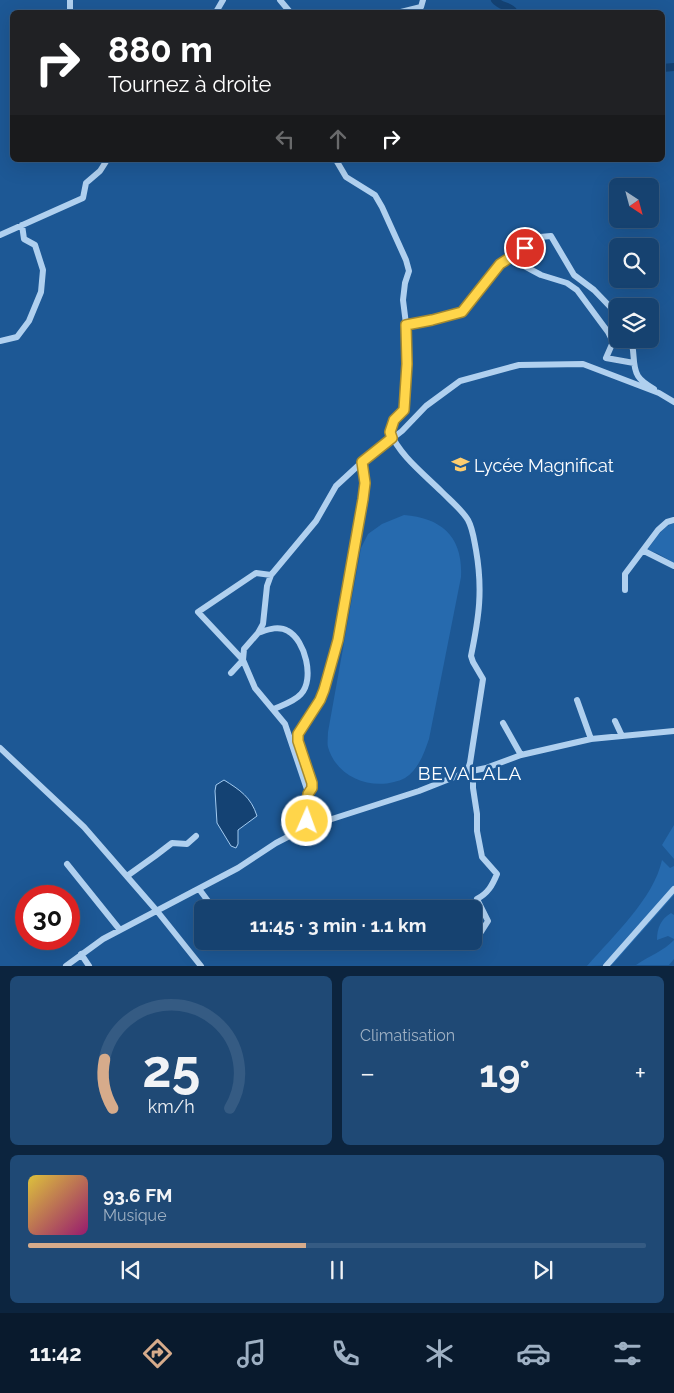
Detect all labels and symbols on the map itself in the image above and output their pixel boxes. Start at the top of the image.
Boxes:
north arrow [609,178,659,228]
pin [504,227,546,269]
school or university icon: Lycée Magnificat [450,455,470,475]
place label: Lycée Magnificat [474,455,614,476]
district label: BEVALALA [418,762,522,784]
position arrow [280,794,332,846]
speed limit sign: 30 [15,885,80,950]

